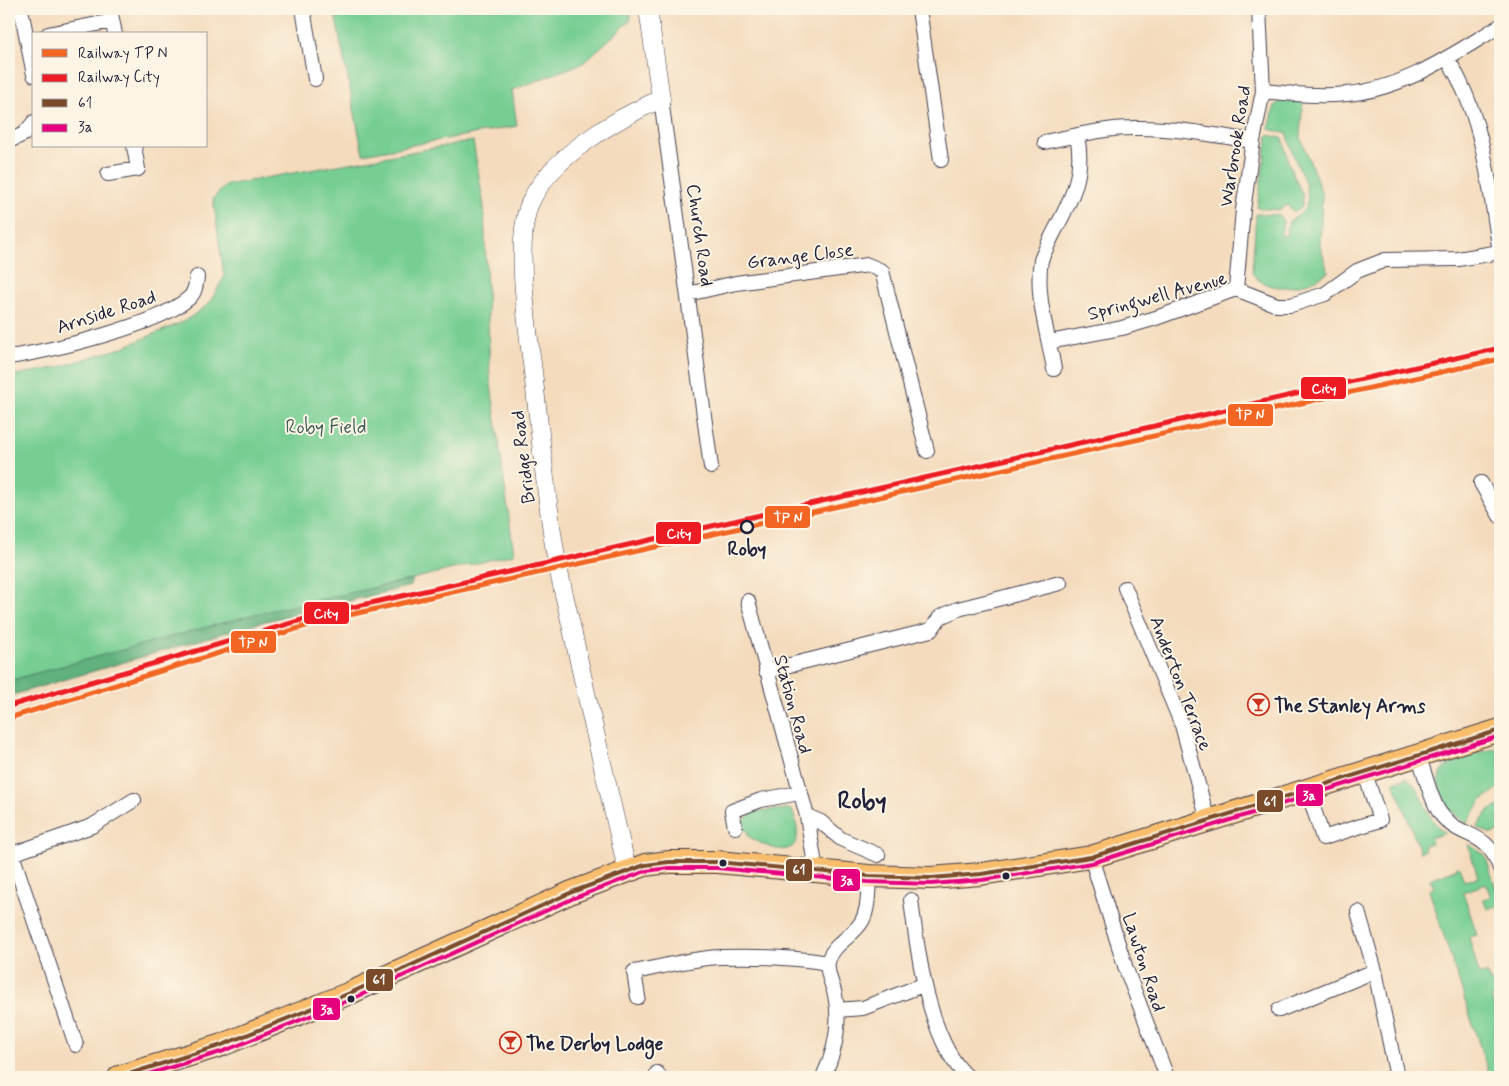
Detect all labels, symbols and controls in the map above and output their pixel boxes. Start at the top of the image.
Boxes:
legend [32,32,208,148]
text: Railway TP N [78,44,168,64]
text: Railway City [78,68,160,88]
street label: Warbrook Road [1214,84,1257,209]
text: 61 [78,94,92,114]
text: 3a [78,118,93,138]
street label: Church Road [680,182,719,288]
street label: Grange Close [746,238,855,276]
street label: Springwell Avenue [1085,266,1231,330]
street label: Arnside Road [53,285,159,340]
line badge: City [1300,376,1347,400]
text: City [1312,380,1337,398]
line badge: TP N [1227,403,1274,427]
text: TP N [1236,406,1265,424]
street label: Bridge Road [505,409,543,505]
park label: Roby Field [285,415,367,440]
line badge: TP N [764,505,811,529]
text: TP N [774,509,803,527]
marker: Roby [740,520,754,534]
line badge: City [655,521,702,545]
text: City [667,525,692,543]
place label: Roby [728,537,767,562]
line badge: City [303,601,350,625]
text: City [314,605,339,623]
street label: Anderton Terrace [1143,613,1218,755]
line badge: TP N [230,630,277,654]
text: TP N [239,634,268,652]
street label: Station Road [767,652,818,757]
bar icon: The Stanley Arms [1246,693,1270,717]
place label: The Stanley Arms [1274,694,1426,720]
line badge: 3a [1295,783,1324,807]
district label: Roby [838,786,886,817]
text: 3a [1302,787,1316,805]
line badge: 61 [1256,789,1284,813]
text: 61 [1263,793,1277,811]
unlabelled marker [718,858,728,868]
line badge: 61 [785,858,813,882]
text: 61 [792,861,806,879]
line badge: 3a [832,868,861,892]
unlabelled marker [1001,871,1011,881]
text: 3a [840,872,854,890]
street label: Lawton Road [1116,910,1171,1015]
line badge: 61 [365,968,394,992]
text: 61 [372,971,386,989]
unlabelled marker [346,994,356,1004]
line badge: 3a [312,997,341,1021]
text: 3a [320,1001,334,1019]
bar icon: The Derby Lodge [498,1031,522,1055]
place label: The Derby Lodge [526,1032,663,1060]

